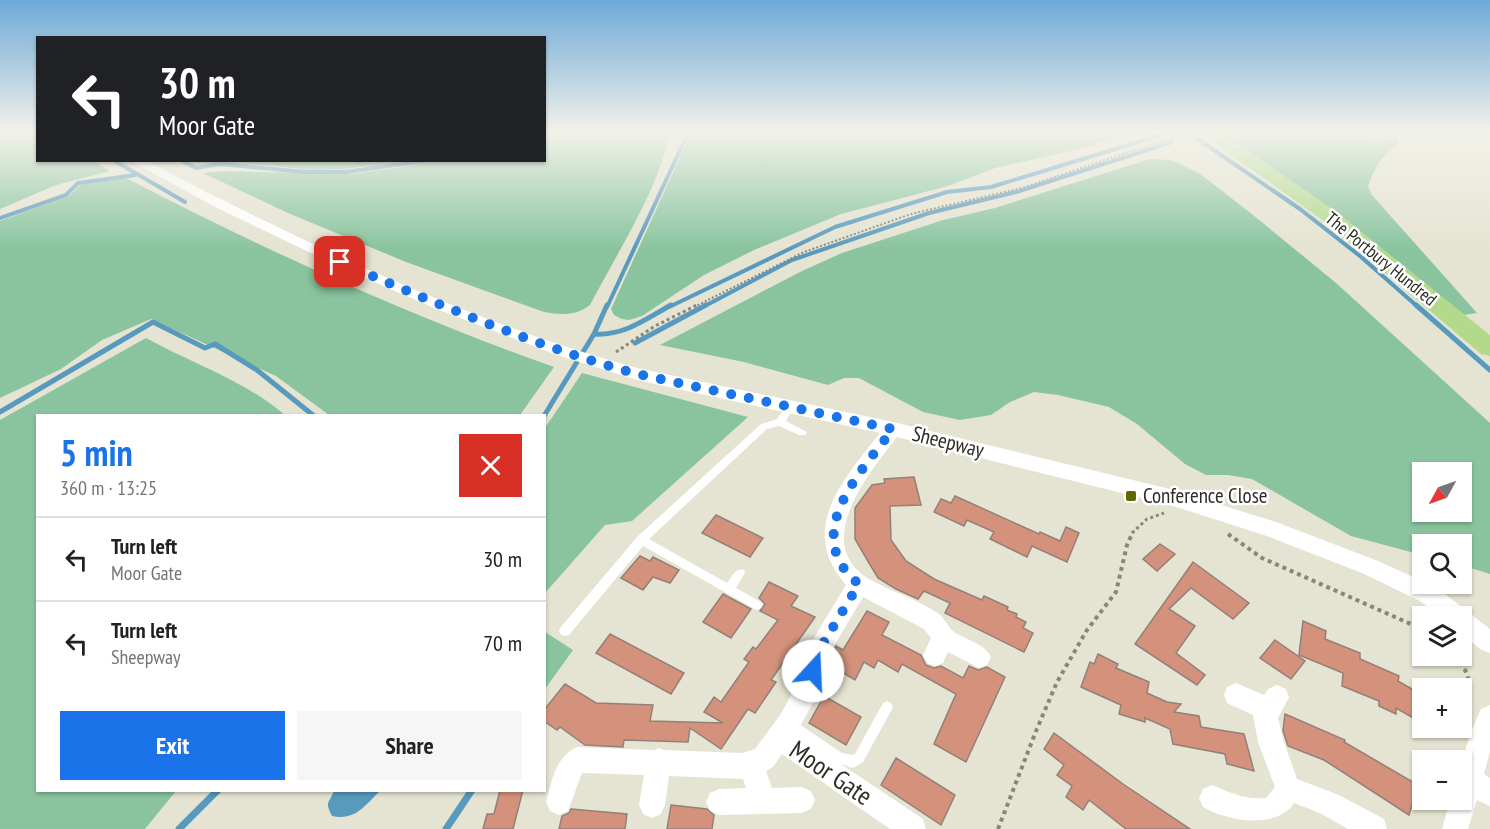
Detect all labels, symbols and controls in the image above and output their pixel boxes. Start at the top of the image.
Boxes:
text: 30 m [159,55,236,110]
icon: left [60,60,138,138]
text: Moor Gate [159,108,255,142]
street label: The Portbury Hundred [1321,207,1442,311]
pin [314,236,365,287]
icon: arrive [323,245,356,278]
street label: Sheepway [909,420,987,463]
text: 5 min [60,429,133,476]
button: close [459,434,522,497]
north arrow [1412,462,1472,522]
map controls [1412,462,1472,810]
text: 360 m · 13:25 [60,475,157,501]
place label: Conference Close [1143,482,1267,509]
marker: Conference Close [1124,489,1138,503]
text: Turn left [111,532,177,560]
button: search [1412,534,1472,594]
icon: left [60,543,93,576]
text: 30 m [483,545,522,573]
text: Moor Gate [111,560,182,586]
button: layers [1412,606,1472,666]
text: Turn left [111,616,177,644]
icon: left [60,627,93,660]
text: 70 m [483,629,522,657]
position arrow [781,639,845,703]
text: Sheepway [111,644,181,670]
button: + [1412,678,1472,738]
button: Exit [60,711,285,780]
button: Share [297,711,522,780]
street label: Moor Gate [784,733,879,812]
button: − [1412,750,1472,810]

